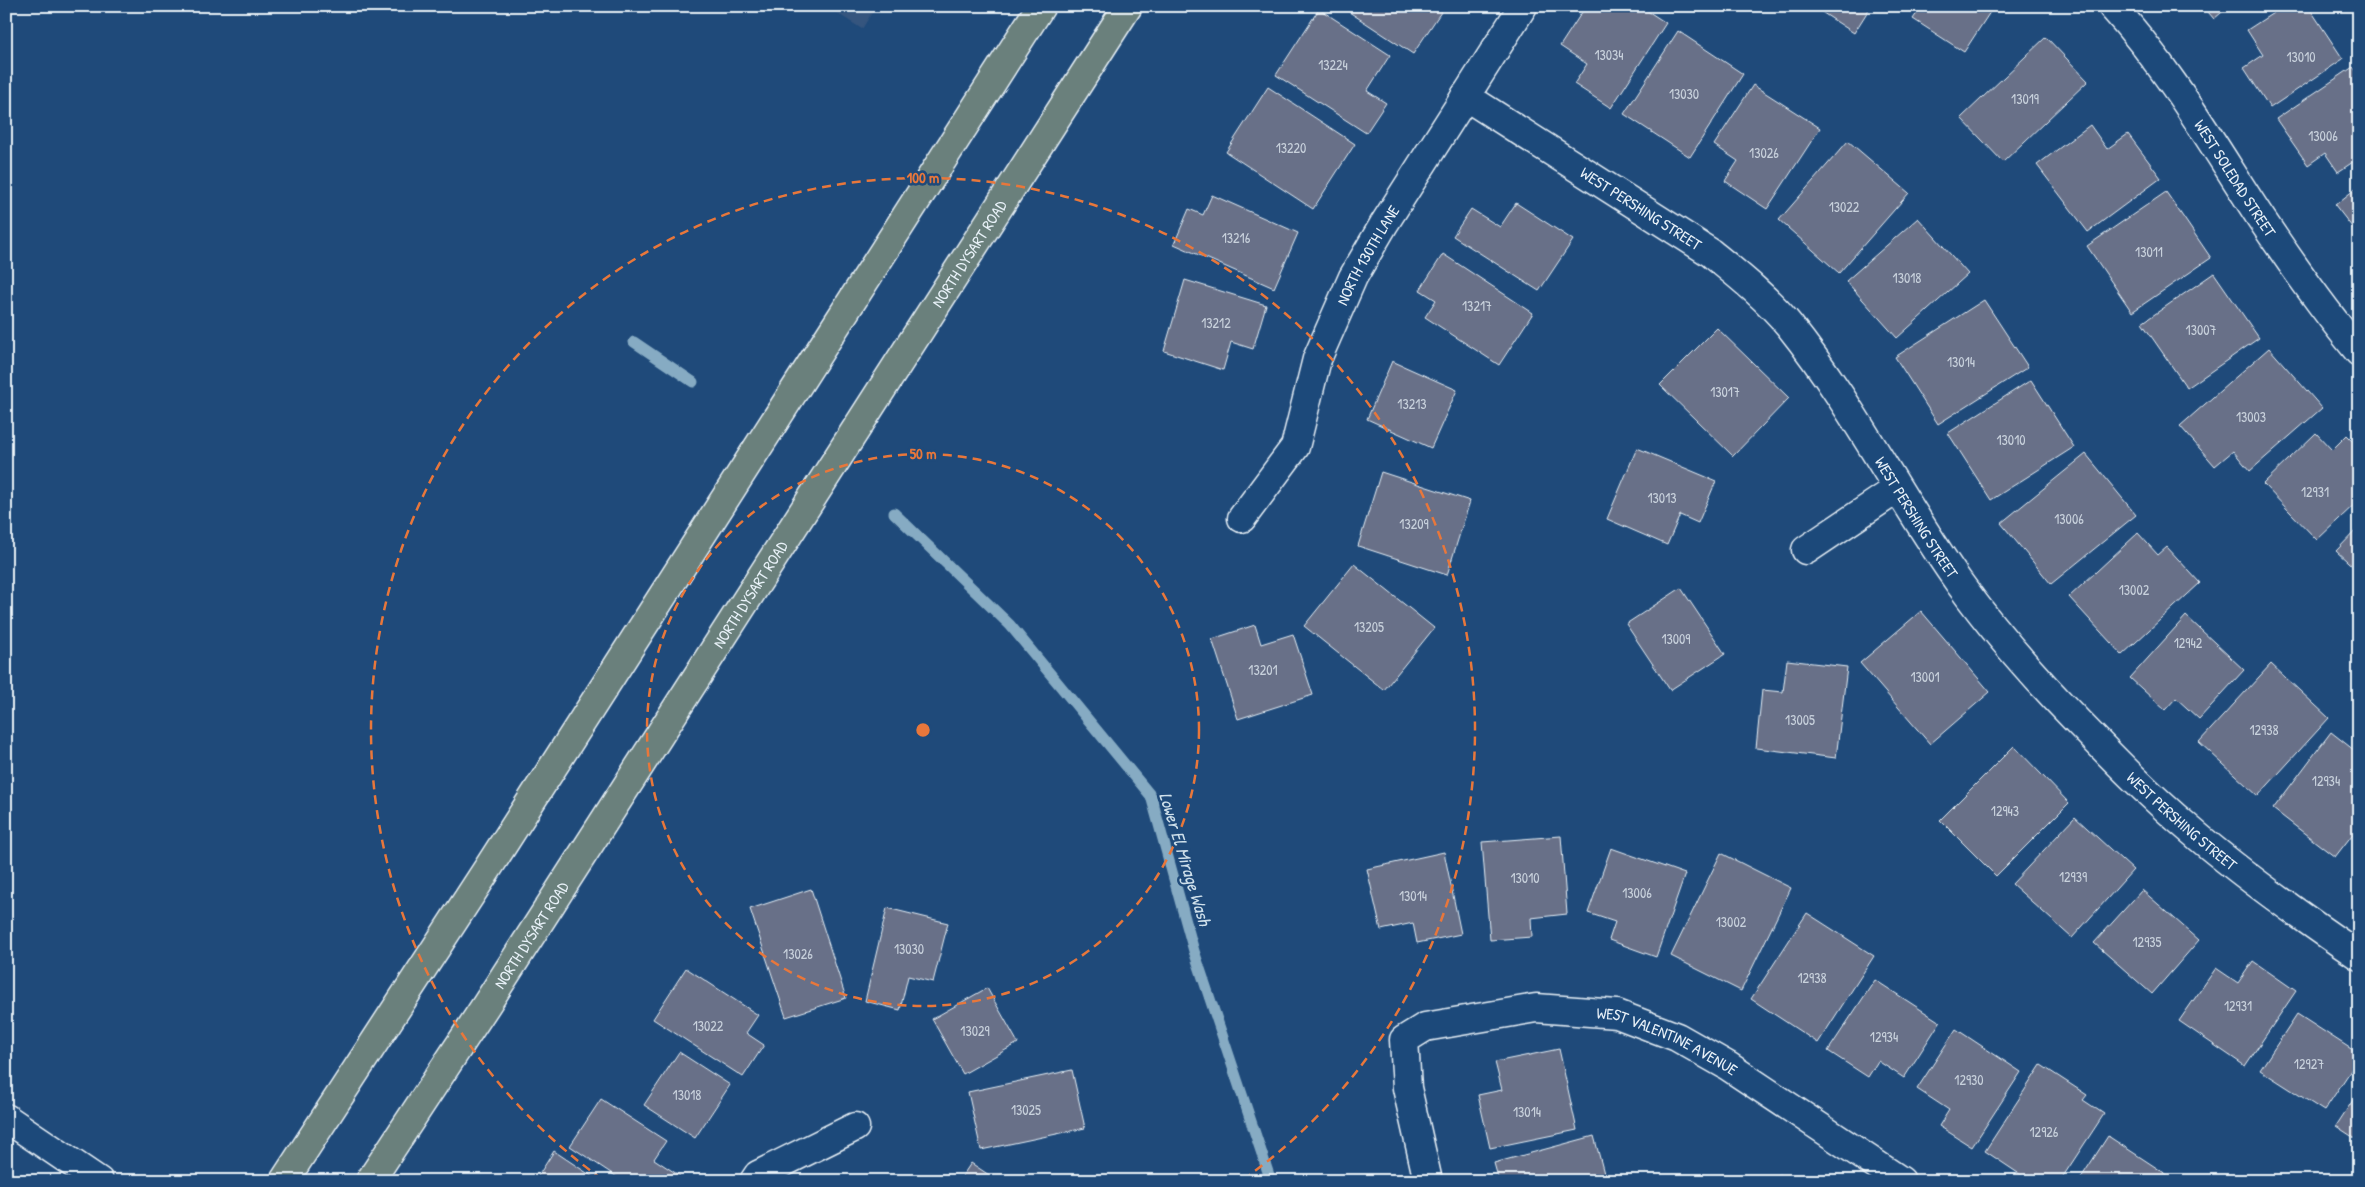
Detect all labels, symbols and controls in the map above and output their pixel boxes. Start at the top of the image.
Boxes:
house number: 13034 [1594,45,1624,64]
house number: 13010 [2287,47,2315,66]
house number: 13224 [1318,55,1348,74]
house number: 13030 [1669,84,1699,103]
house number: 13019 [2011,89,2039,108]
street label: WEST SOLEDAD STREET [2189,115,2281,241]
house number: 13006 [2308,126,2338,145]
house number: 13220 [1276,138,1306,157]
house number: 13026 [1749,143,1779,162]
street label: WEST PERSHING STREET [1576,162,1706,256]
text: 100 m [907,167,939,188]
street label: NORTH DYSART ROAD [926,195,1012,311]
house number: 13022 [1829,197,1860,216]
street label: NORTH 130TH LANE [1331,201,1404,309]
house number: 13216 [1222,228,1251,247]
house number: 13011 [2135,242,2163,261]
house number: 13018 [1893,268,1921,287]
house number: 13217 [1462,296,1492,315]
house number: 13212 [1201,313,1231,332]
house number: 13007 [2186,320,2216,339]
house number: 13014 [1947,352,1975,371]
house number: 13017 [1710,382,1740,401]
house number: 13213 [1397,394,1427,413]
house number: 13003 [2236,407,2266,426]
house number: 13010 [1997,430,2025,449]
text: 50 m [910,443,936,464]
street label: WEST PERSHING STREET [1870,452,1964,583]
house number: 12931 [2301,482,2329,501]
house number: 13013 [1648,488,1676,507]
house number: 13006 [2054,509,2084,528]
house number: 13209 [1399,514,1429,533]
street label: NORTH DYSART ROAD [707,536,793,652]
house number: 13002 [2119,580,2150,599]
house number: 13205 [1354,617,1384,636]
house number: 13009 [1661,629,1691,648]
house number: 12942 [2174,633,2203,652]
house number: 13201 [1248,660,1278,679]
house number: 13001 [1911,667,1939,686]
house number: 13005 [1785,710,1815,729]
house number: 12938 [2249,720,2279,739]
centre of rings [914,721,932,739]
street label: WEST PERSHING STREET [2122,767,2242,876]
house number: 12934 [2312,771,2340,790]
water label: Lower El Mirage Wash [1153,789,1218,930]
house number: 12943 [1991,801,2019,820]
house number: 12939 [2059,867,2087,886]
house number: 13010 [1511,868,1539,887]
street label: NORTH DYSART ROAD [488,877,574,993]
house number: 13006 [1622,883,1652,902]
house number: 13014 [1399,886,1427,905]
house number: 13002 [1716,912,1747,931]
house number: 12935 [2133,932,2162,951]
house number: 13030 [894,939,924,958]
house number: 13026 [783,944,813,963]
house number: 12938 [1797,968,1827,987]
house number: 12931 [2224,996,2252,1015]
street label: WEST VALENTINE AVENUE [1596,1002,1742,1080]
house number: 13022 [693,1016,724,1035]
house number: 13029 [960,1021,990,1040]
house number: 12934 [1870,1027,1898,1046]
house number: 12927 [2294,1054,2324,1073]
house number: 12930 [1954,1070,1984,1089]
house number: 13018 [673,1085,701,1104]
house number: 13025 [1011,1100,1041,1119]
house number: 13014 [1513,1102,1541,1121]
house number: 12926 [2030,1122,2059,1141]

